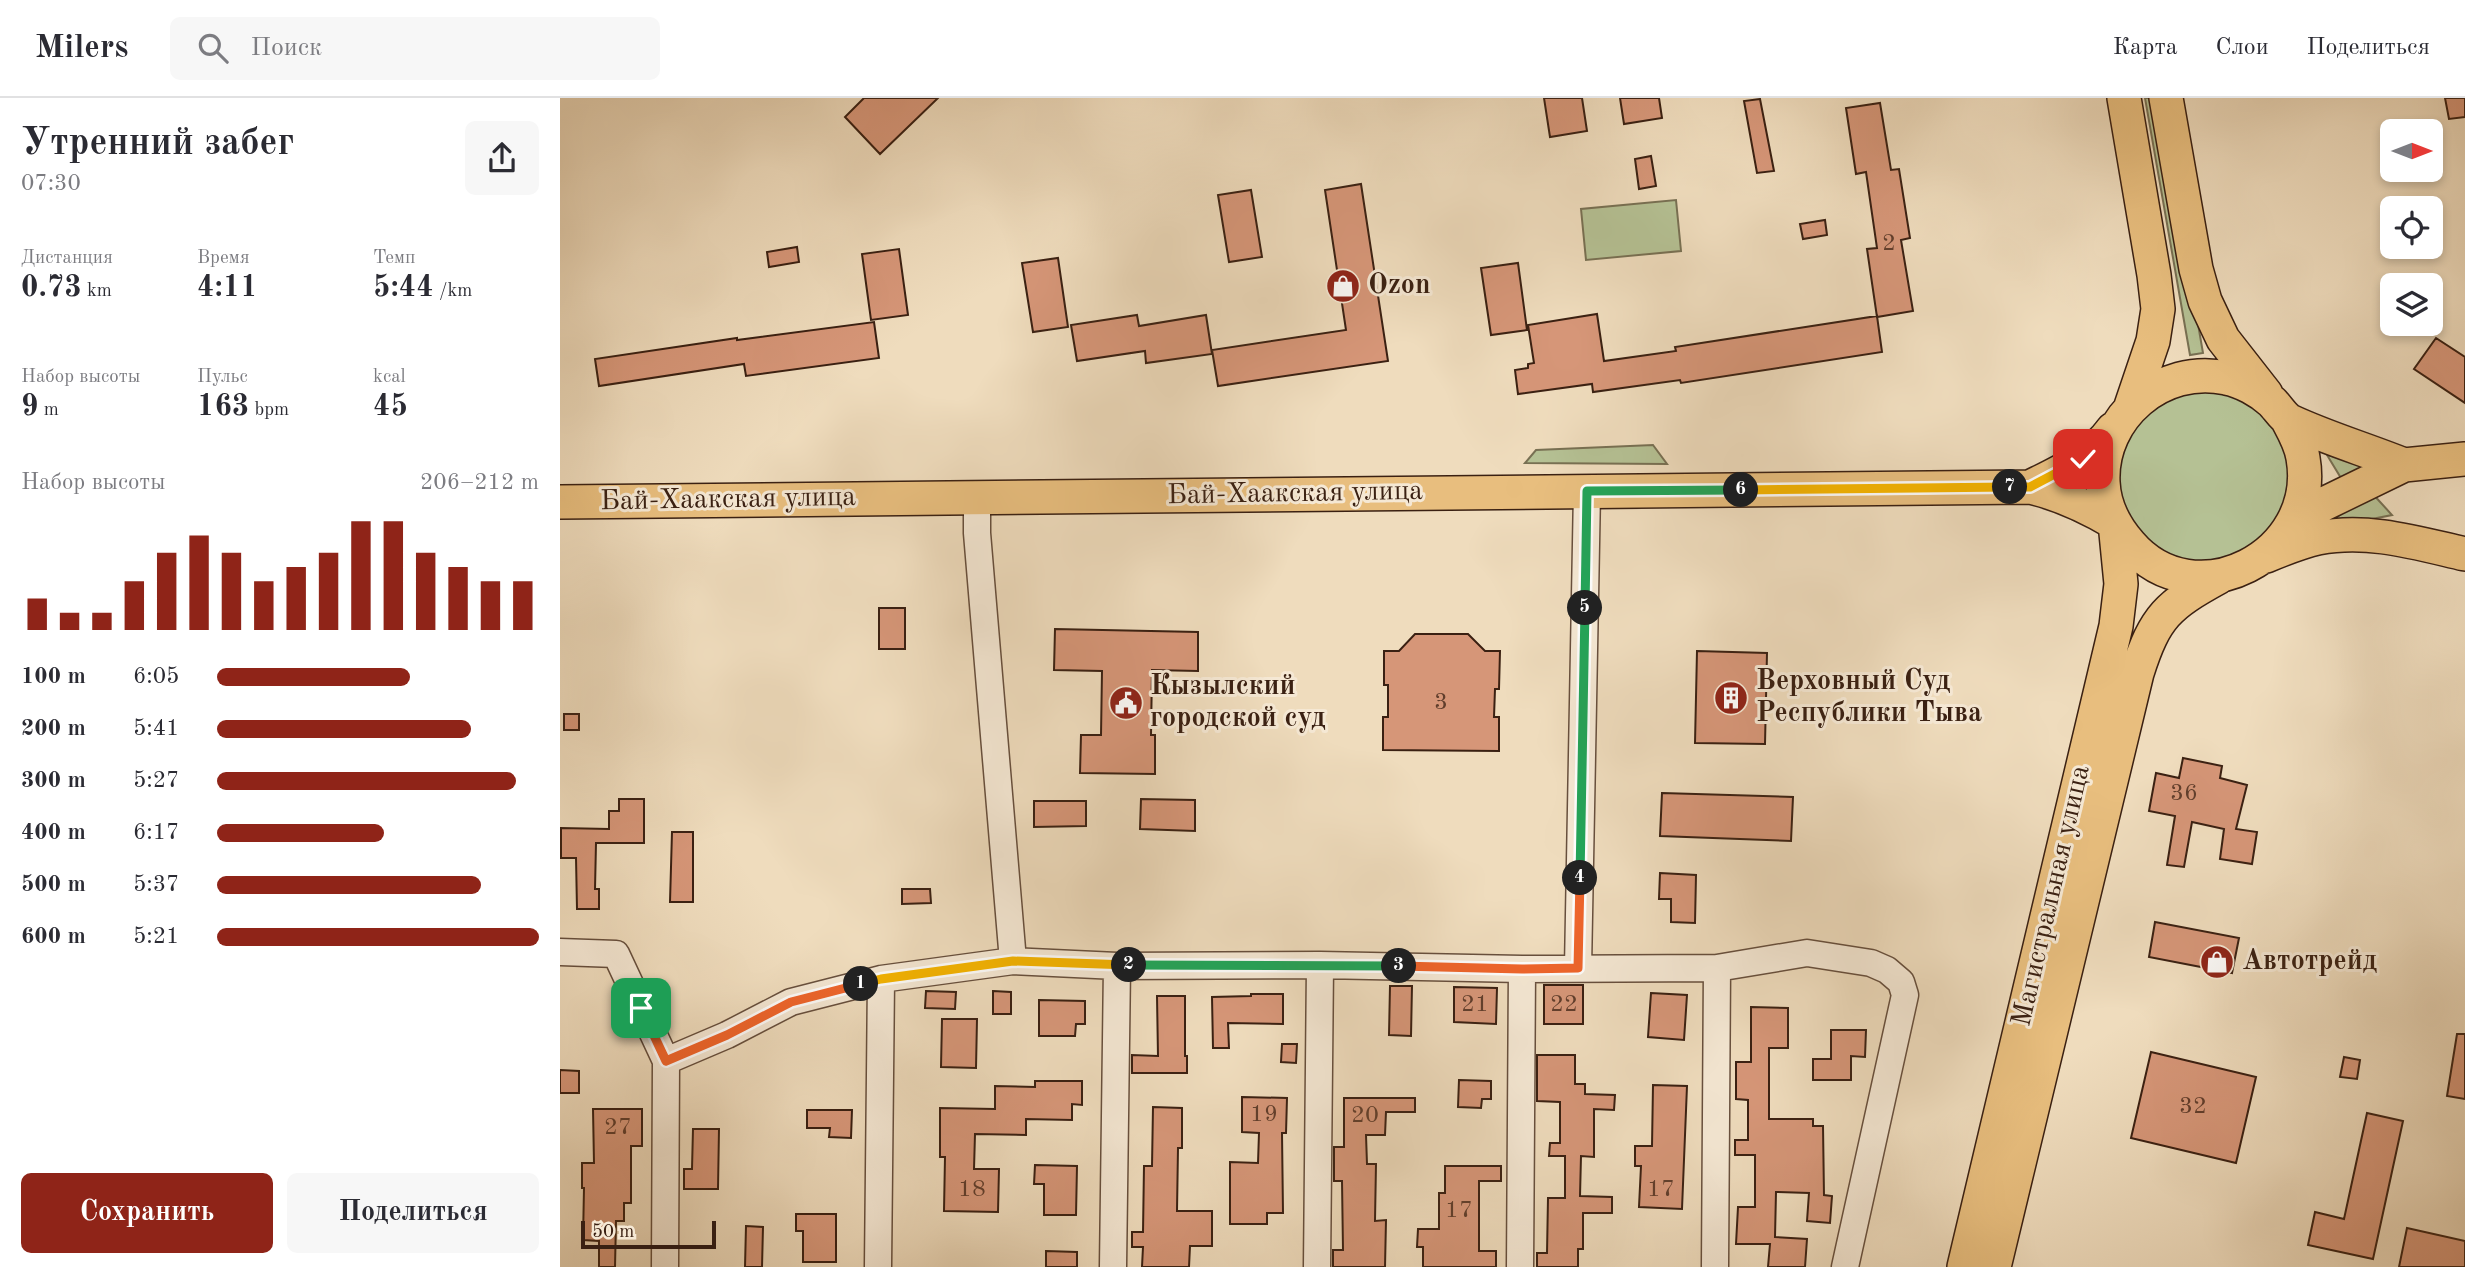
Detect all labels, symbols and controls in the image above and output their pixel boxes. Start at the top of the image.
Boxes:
search box [170,17,660,80]
icon: search [194,29,232,67]
text: Milers [35,32,128,65]
text: Поиск [250,35,322,61]
text: Карта [2113,36,2178,60]
text: Слои [2216,36,2269,60]
text: Поделиться [2307,36,2430,60]
north arrow [2380,119,2443,182]
map controls [2380,119,2443,336]
button: share [465,121,539,195]
text: Утренний забег [21,125,294,163]
text: 07:30 [21,172,81,195]
button: locate [2380,196,2443,259]
house number: 2 [1882,232,1896,256]
text: Дистанция [21,249,113,268]
text: Время [197,249,250,268]
text: Темп [373,249,415,268]
shop icon: Ozon [1324,267,1362,305]
place label: Ozon [1368,272,1431,300]
text: 0.73 [21,273,82,303]
text: 4:11 [197,273,258,303]
text: 5:44 [373,273,434,303]
button: layers [2380,273,2443,336]
text: km [82,282,112,301]
text: /km [434,282,472,301]
text: Набор высоты [21,368,140,387]
text: Пульс [197,368,248,387]
text: kcal [373,368,406,387]
text: 9 [21,392,38,422]
text: 163 [197,392,249,422]
text: 45 [373,392,408,422]
text: m [38,401,59,420]
text: bpm [249,401,289,420]
pin [2053,429,2113,489]
icon: check [2064,440,2102,478]
pin: 7 [1992,470,2028,504]
text: Набор высоты [21,471,165,494]
text: 206–212 m [420,471,539,494]
pin: 6 [1724,472,1758,508]
text: 7 [2004,477,2015,496]
street label: Бай-Хаакская улица [1167,478,1423,510]
text: 6 [1735,480,1746,499]
street label: Бай-Хаакская улица [600,484,856,516]
pin: 5 [1567,590,1602,626]
text: 5 [1579,598,1590,617]
text: 100 m [21,665,86,688]
text: 6:05 [133,665,179,688]
place label: Верховный Суд Республики Тыва [1756,667,1982,728]
place label: Кызылский городской суд [1150,672,1326,733]
building icon: Верховный Суд Республики Тыва [1712,679,1750,717]
public building icon: Кызылский городской суд [1107,684,1145,722]
house number: 3 [1434,691,1448,715]
text: 200 m [21,717,86,740]
text: 5:41 [133,717,179,740]
street label: Магистральная улица [2008,762,2096,1029]
text: 300 m [21,769,86,792]
text: 5:27 [133,769,179,792]
house number: 36 [2170,782,2198,806]
text: 400 m [21,821,86,844]
text: 6:17 [133,821,179,844]
pin: 4 [1562,860,1598,896]
text: 4 [1574,868,1585,887]
text: 500 m [21,873,86,896]
text: 5:37 [133,873,179,896]
text: 600 m [21,925,86,948]
text: 5:21 [133,925,179,948]
shop icon: Автотрейд [2198,943,2236,981]
pin: 2 [1112,948,1146,982]
pin: 3 [1382,948,1416,984]
place label: Автотрейд [2242,948,2377,976]
text: 2 [1123,955,1134,974]
text: 3 [1393,956,1404,975]
pin: 1 [844,966,878,1001]
text: 1 [855,974,866,993]
pin [611,978,671,1038]
icon: arrive [622,989,660,1027]
house number: 21 [1461,993,1489,1017]
house number: 22 [1550,993,1578,1017]
house number: 32 [2179,1095,2207,1119]
house number: 19 [1250,1103,1278,1127]
house number: 20 [1351,1104,1379,1128]
house number: 27 [604,1116,632,1140]
button: Сохранить [21,1173,273,1253]
button: Поделиться [287,1173,539,1253]
house number: 18 [958,1178,986,1202]
house number: 17 [1647,1178,1675,1202]
house number: 17 [1445,1199,1473,1223]
scale bar [581,1218,716,1250]
text: 50 m [592,1223,634,1242]

